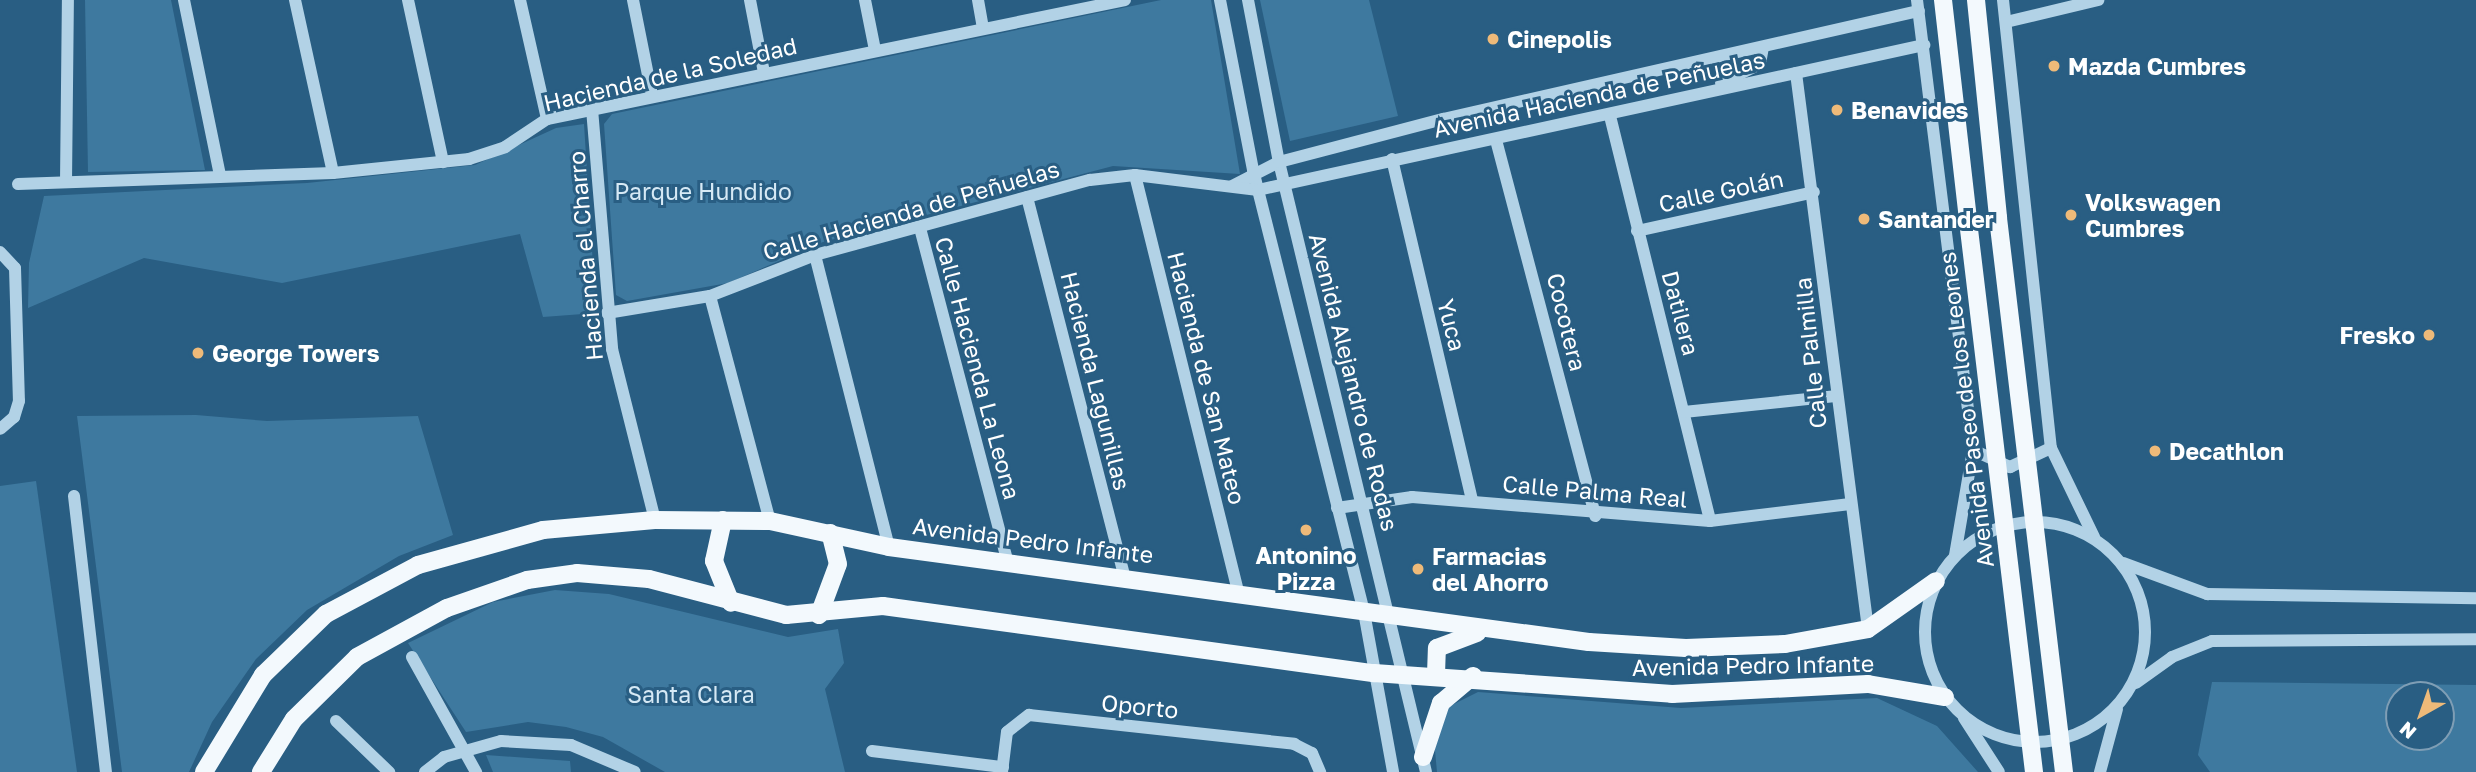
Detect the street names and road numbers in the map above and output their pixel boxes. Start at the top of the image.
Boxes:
street label: Hacienda de la Soledad [541,31,799,117]
street label: Avenida Hacienda de Peñuelas [1431,45,1767,143]
street label: Hacienda el Charro [562,150,608,362]
street label: Calle Hacienda de Peñuelas [760,154,1062,266]
street label: Calle Golán [1656,164,1786,218]
street label: Avenida Alejandro de Rodas [1304,230,1404,534]
street label: Calle Hacienda La Leona [930,234,1026,502]
street label: Hacienda de San Mateo [1162,249,1252,507]
street label: Avenida Paseo de los Leones [1933,251,1999,569]
street label: Datilera [1656,268,1706,358]
street label: Hacienda Lagunillas [1055,269,1137,493]
street label: Cocotera [1542,270,1592,374]
street label: Calle Palmilla [1788,276,1832,430]
street label: Yuca [1432,296,1472,354]
street label: Calle Palma Real [1501,469,1689,513]
street label: Avenida Pedro Infante [911,512,1155,568]
street label: Avenida Pedro Infante [1632,649,1874,681]
street label: Oporto [1100,688,1180,724]

